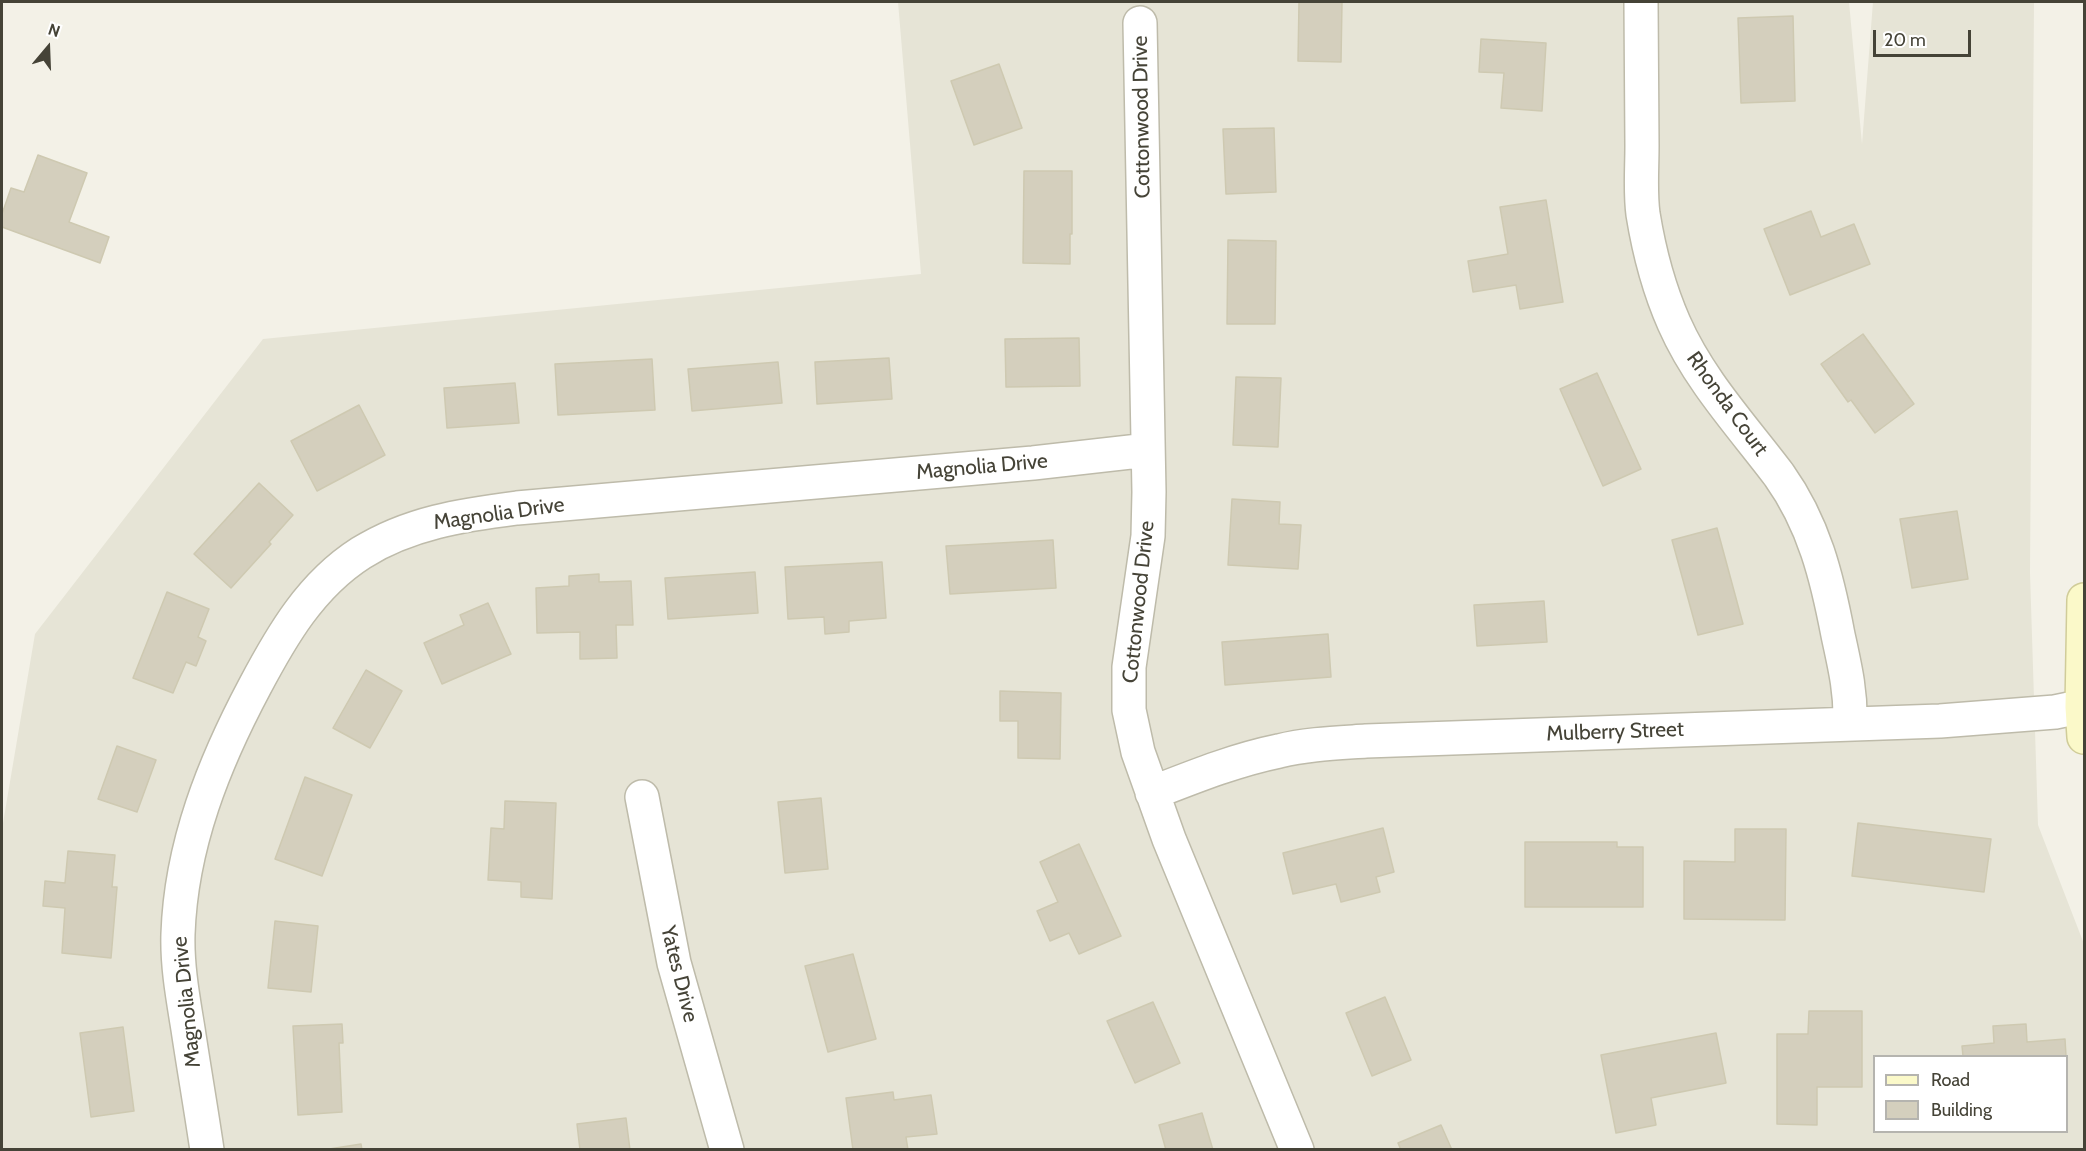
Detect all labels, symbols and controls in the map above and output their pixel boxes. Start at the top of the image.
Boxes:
north arrow [18,18,78,78]
scale bar [1876,18,1974,56]
text: N [46,20,62,41]
text: 20 m [1884,29,1926,51]
street label: Cottonwood Drive [1128,35,1156,199]
street label: Rhonda Court [1681,347,1773,461]
street label: Magnolia Drive [915,449,1049,485]
street label: Magnolia Drive [432,492,566,536]
street label: Cottonwood Drive [1118,520,1160,684]
street label: Mulberry Street [1546,717,1684,747]
street label: Yates Drive [655,923,703,1025]
street label: Magnolia Drive [168,935,206,1069]
legend [1873,1055,2068,1133]
text: Road [1931,1069,1970,1091]
text: Building [1931,1099,1992,1121]

